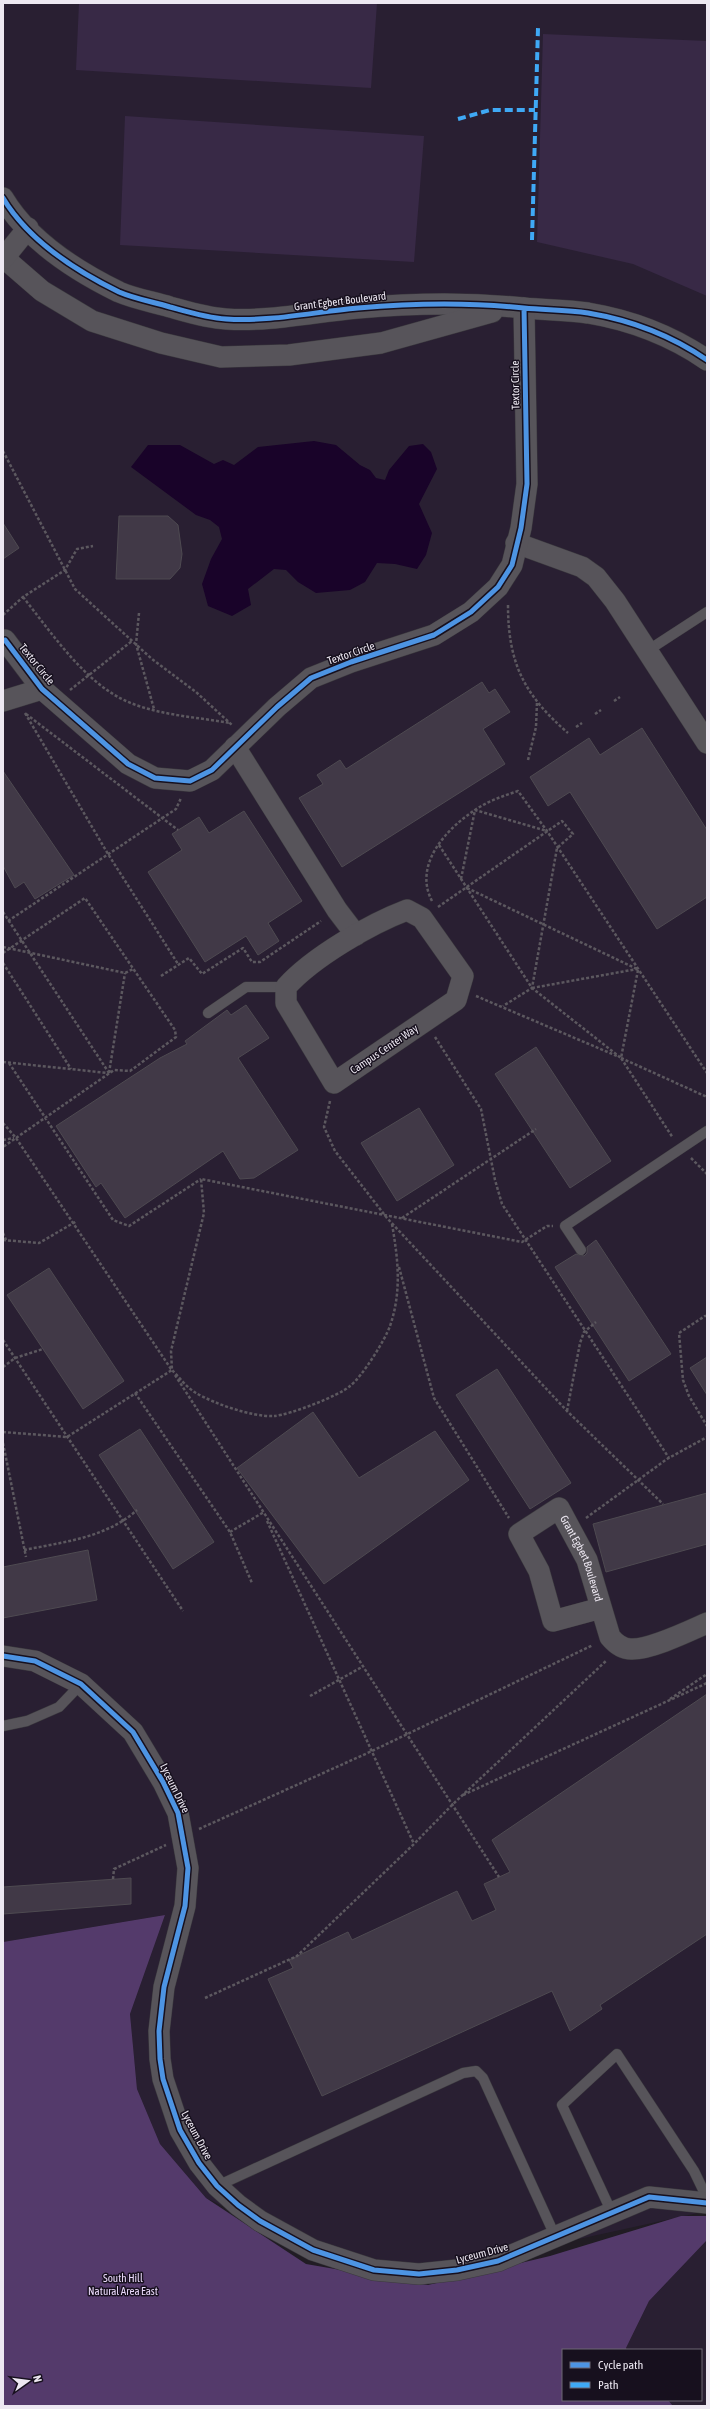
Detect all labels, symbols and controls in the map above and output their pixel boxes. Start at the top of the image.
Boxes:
street label: Grant Egbert Boulevard [293,289,387,313]
street label: Textor Circle [509,360,521,410]
street label: Textor Circle [326,639,376,667]
street label: Textor Circle [17,641,57,687]
street label: Campus Center Way [348,1022,421,1076]
street label: Grant Egbert Boulevard [558,1513,605,1603]
street label: Lyceum Drive [158,1761,192,1815]
street label: Lyceum Drive [179,2109,215,2161]
street label: Lyceum Drive [455,2240,509,2266]
park label: South Hill Natural Area East [88,2272,158,2297]
legend [562,2349,702,2401]
text: Cycle path [598,2358,643,2372]
north arrow [8,2361,48,2401]
text: N [31,2374,44,2383]
text: Path [598,2378,619,2392]

